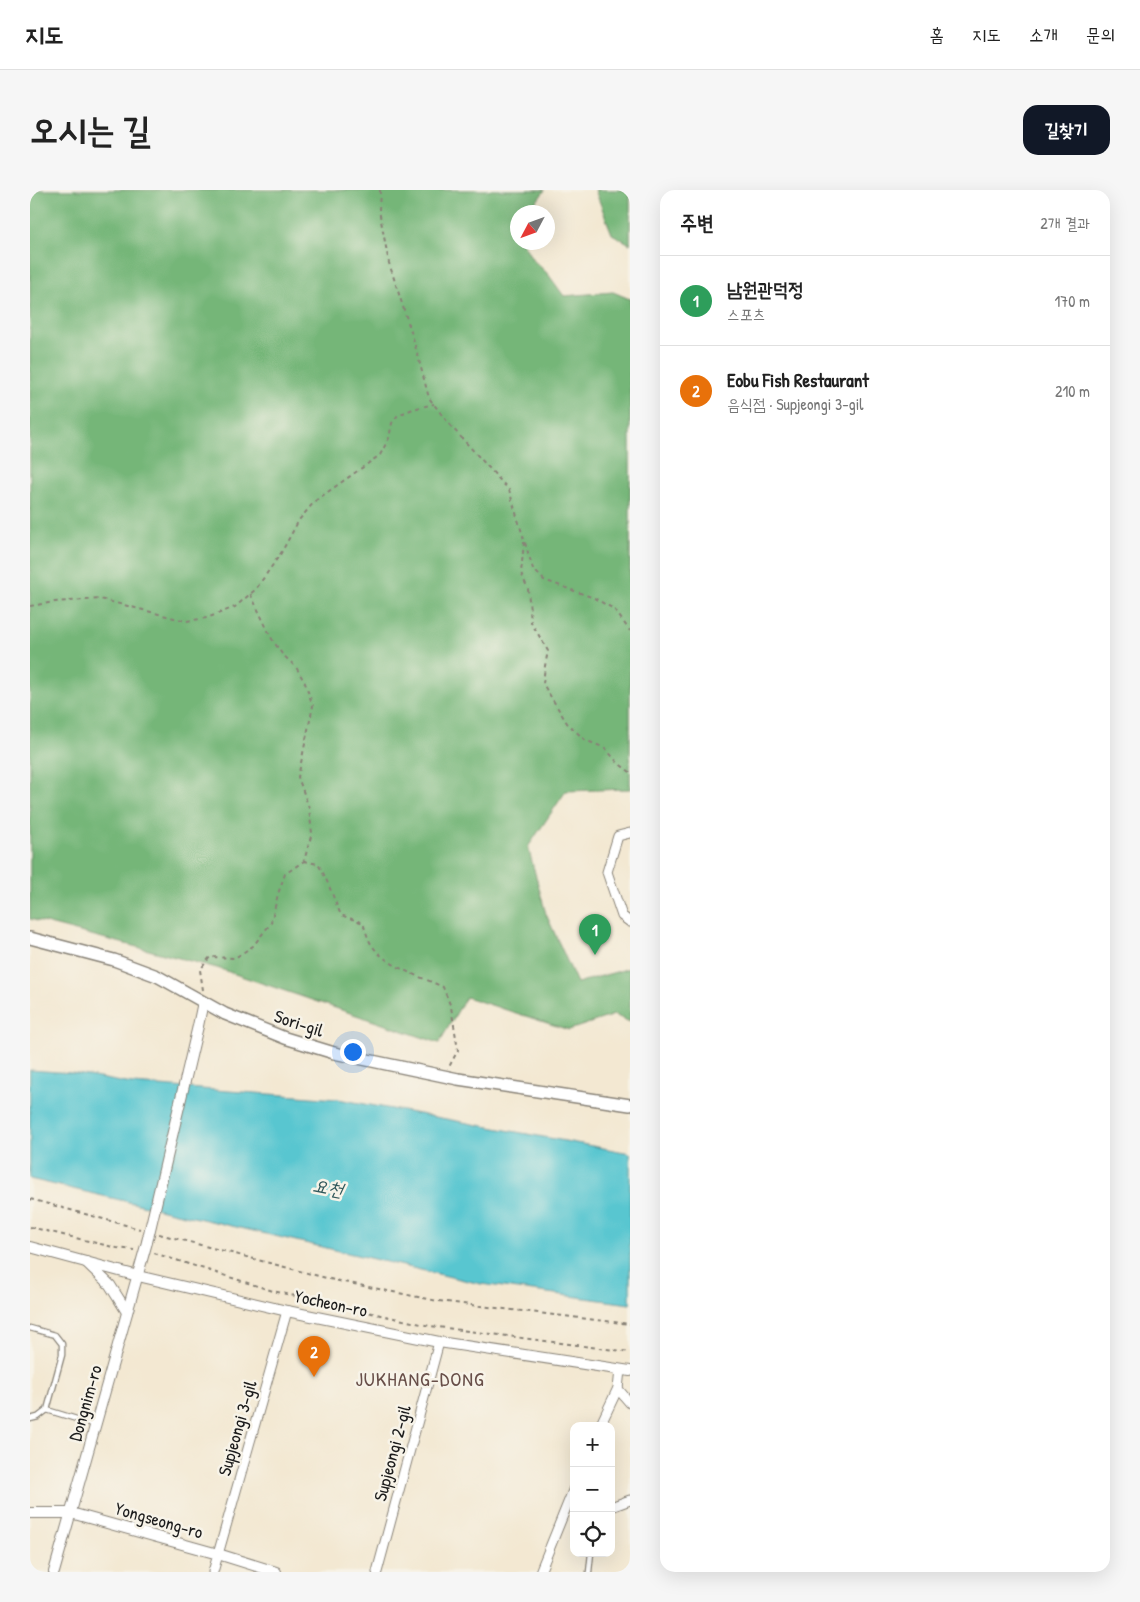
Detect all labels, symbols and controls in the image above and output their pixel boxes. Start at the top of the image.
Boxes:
text: 지도 [25,18,64,50]
text: 홈 [930,22,944,47]
text: 지도 [972,22,1001,47]
text: 소개 [1029,22,1058,47]
text: 문의 [1086,22,1115,47]
button: 길찾기 [1023,105,1110,155]
text: 오시는 길 [30,106,151,153]
north arrow [510,205,555,250]
text: 주변 [680,208,714,237]
text: 2개 결과 [1040,212,1090,234]
text: 남원관덕정 [727,276,803,302]
text: 1 [693,290,699,312]
text: 170 m [1055,290,1090,312]
text: 스포츠 [727,303,766,325]
text: Eobu Fish Restaurant [727,367,869,393]
text: 2 [692,380,700,402]
text: 210 m [1055,380,1090,402]
text: 음식점 · Supjeongi 3-gil [727,393,864,415]
pin: 1 [579,914,611,955]
street label: Sori-gil [271,1003,327,1043]
your location [340,1039,366,1065]
water label: 요천 [311,1171,347,1203]
street label: Yocheon-ro [292,1283,370,1323]
pin: 2 [298,1336,330,1377]
street label: Dongnim-ro [62,1362,108,1444]
district label: JUKHANG-DONG [355,1365,485,1392]
street label: Supjeongi 3-gil [211,1377,263,1479]
street label: Supjeongi 2-gil [367,1402,417,1504]
map controls [570,1422,615,1557]
button: + [570,1422,615,1467]
button: − [570,1467,615,1512]
street label: Yongseong-ro [112,1496,206,1544]
button: locate [570,1512,615,1557]

